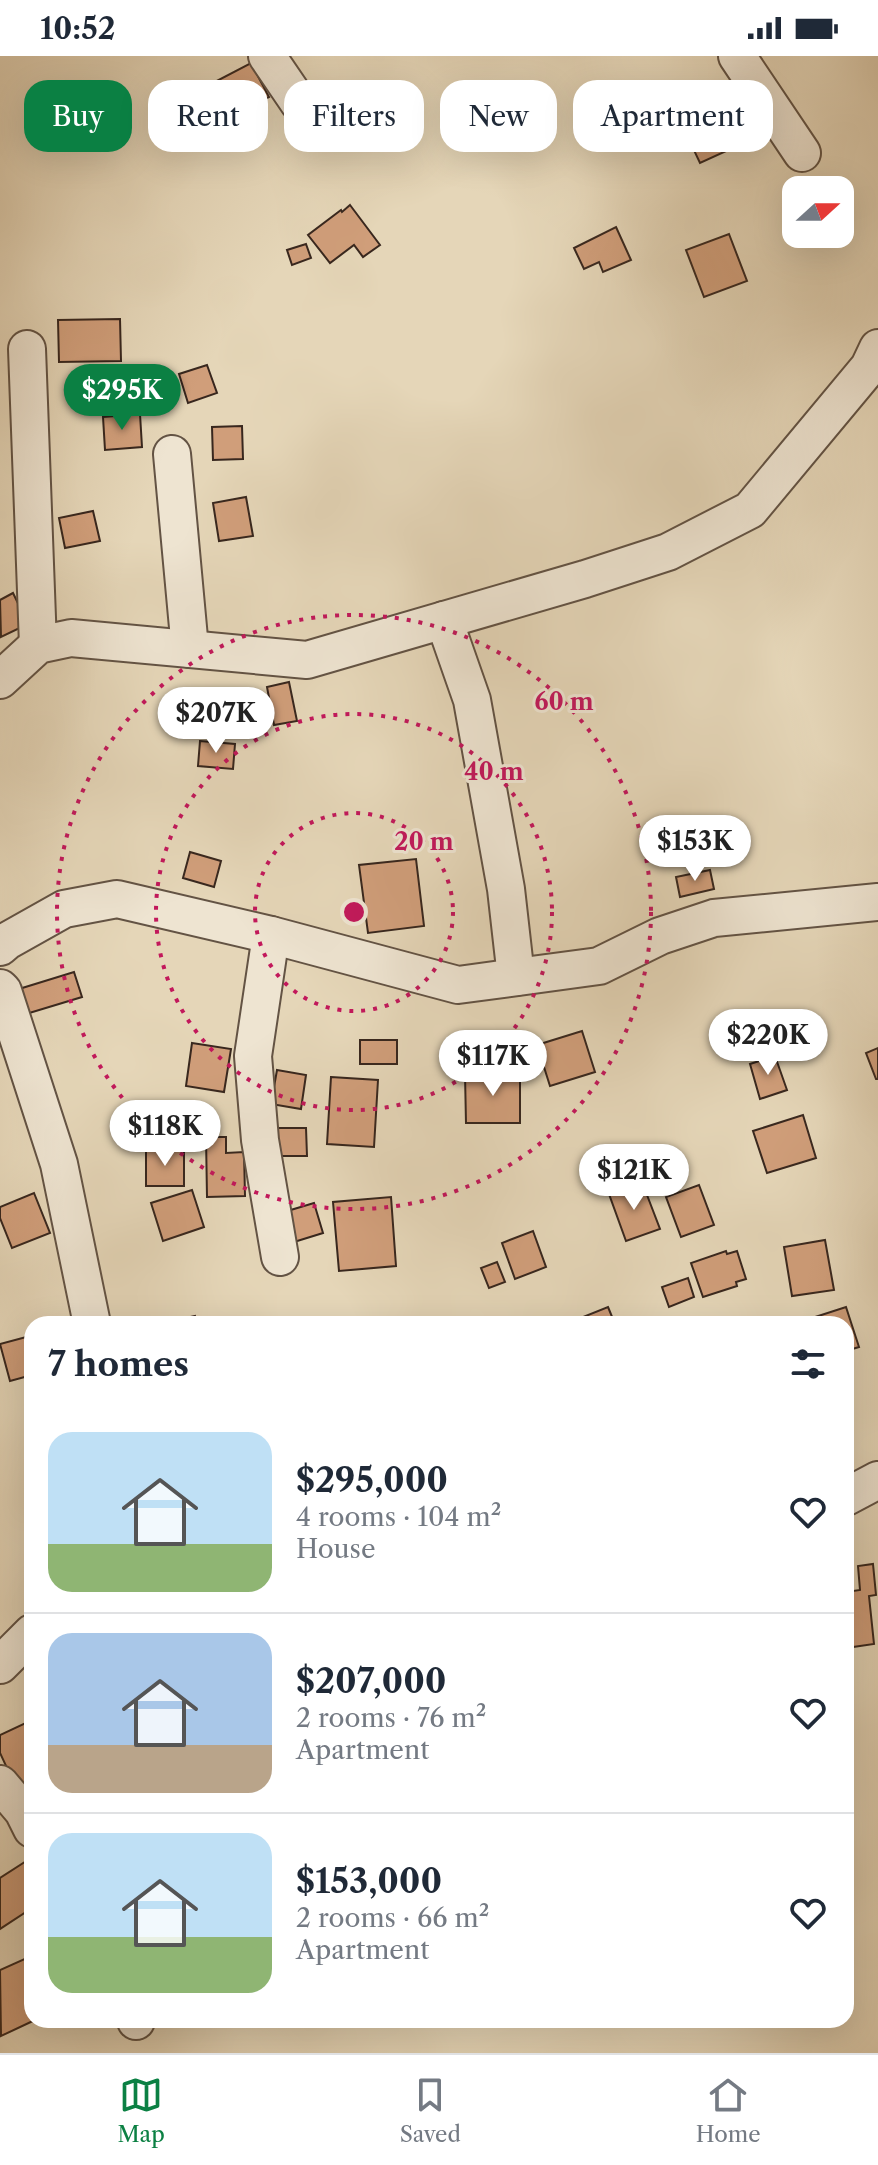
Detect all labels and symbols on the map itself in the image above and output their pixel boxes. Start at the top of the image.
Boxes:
north arrow [782,176,854,248]
pin: $295K [66,364,178,432]
pin: $207K [160,687,272,755]
text: 60 m [534,687,594,716]
text: 40 m [464,757,524,786]
pin: $153K [639,815,751,883]
text: 20 m [394,827,454,856]
centre of rings [340,898,368,926]
pin: $220K [712,1009,824,1077]
pin: $117K [437,1030,549,1098]
pin: $118K [109,1100,221,1168]
pin: $121K [578,1144,690,1212]

